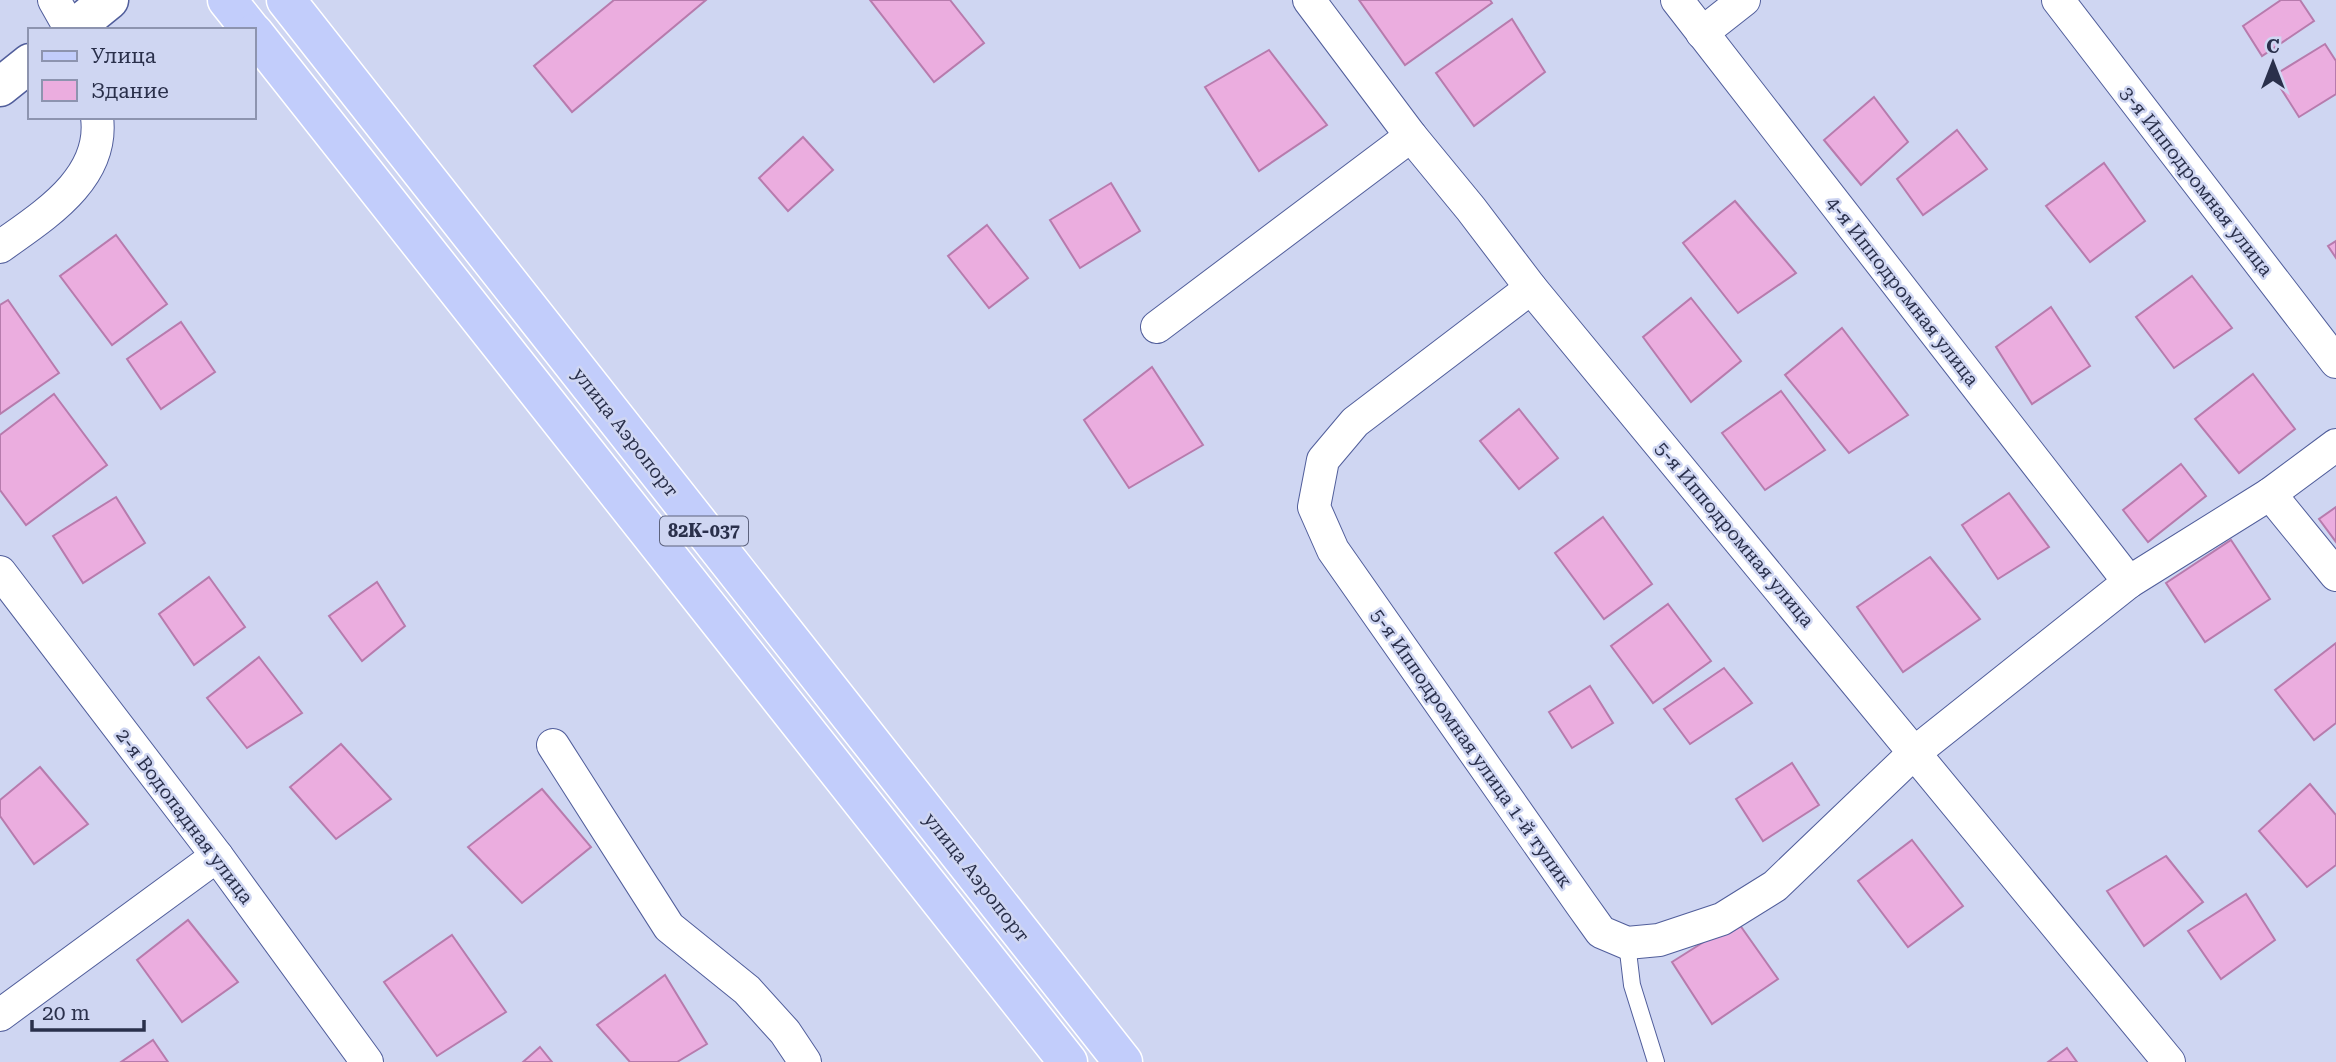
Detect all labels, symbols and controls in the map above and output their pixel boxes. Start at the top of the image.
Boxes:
legend [28,28,256,119]
north arrow [2238,28,2308,98]
text: С [2266,35,2280,58]
text: Улица [91,44,157,68]
text: Здание [91,79,169,103]
street label: 3-я Ипподромная улица [2115,82,2278,281]
street label: 4-я Ипподромная улица [1821,192,1984,391]
street label: улица Аэропорт [568,363,683,502]
street label: 5-я Ипподромная улица [1650,437,1819,632]
road number: 82К-037 [660,516,748,546]
street label: 5-я Ипподромная улица 1-й тупик [1366,605,1577,892]
street label: 2-я Водопадная улица [111,724,258,909]
street label: улица Аэропорт [919,808,1034,947]
scale bar [32,988,144,1032]
text: 20 m [42,1001,90,1025]

